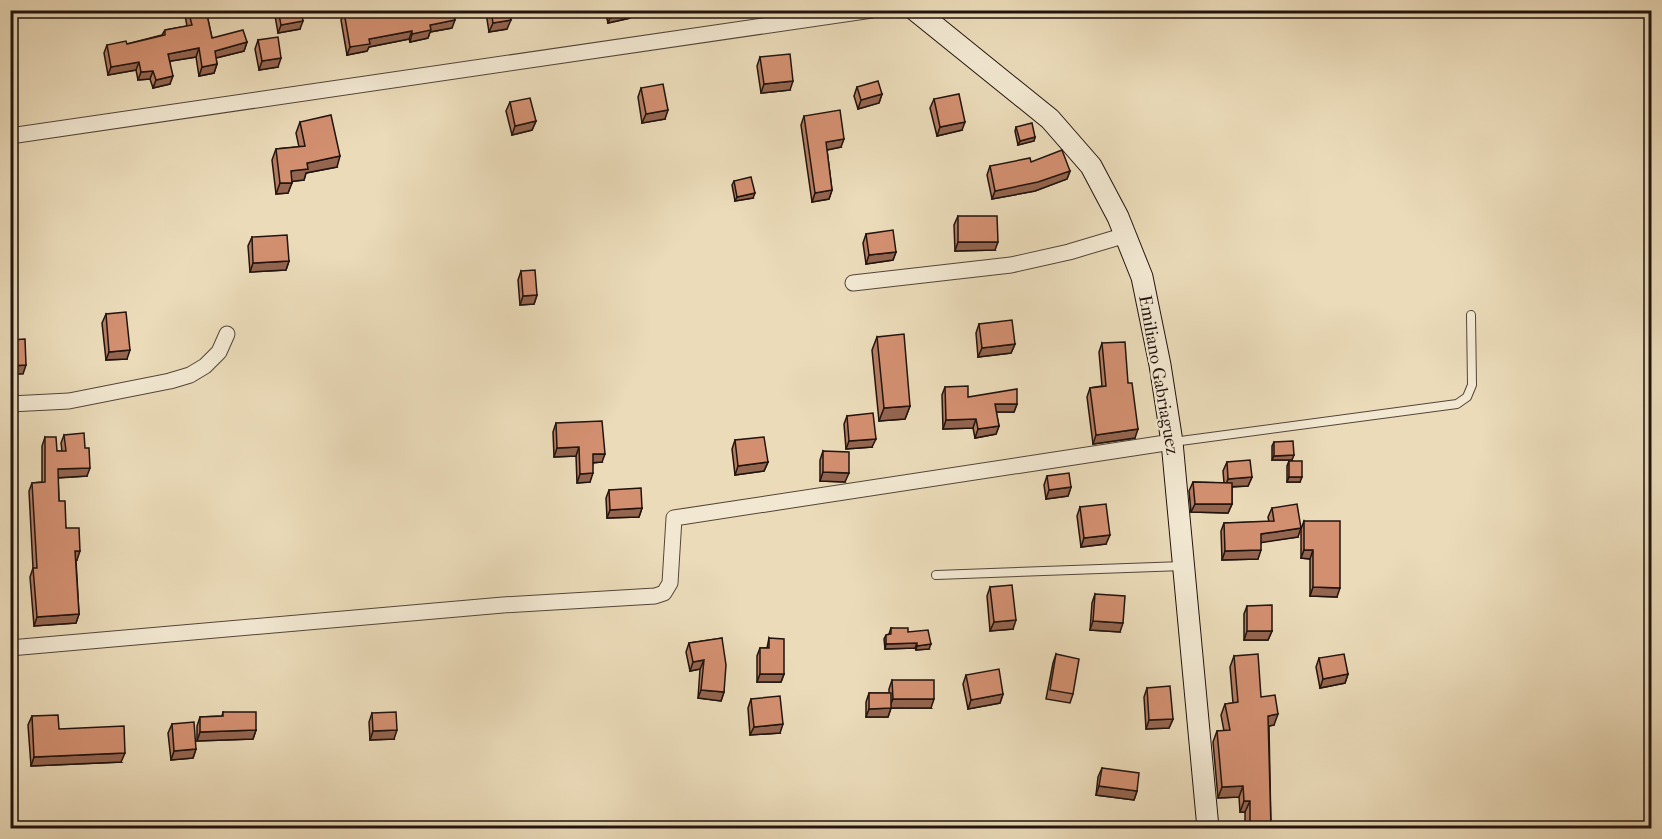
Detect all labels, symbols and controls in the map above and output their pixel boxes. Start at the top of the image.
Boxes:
street label: Emiliano Gabriaguez [1134,294,1183,457]

